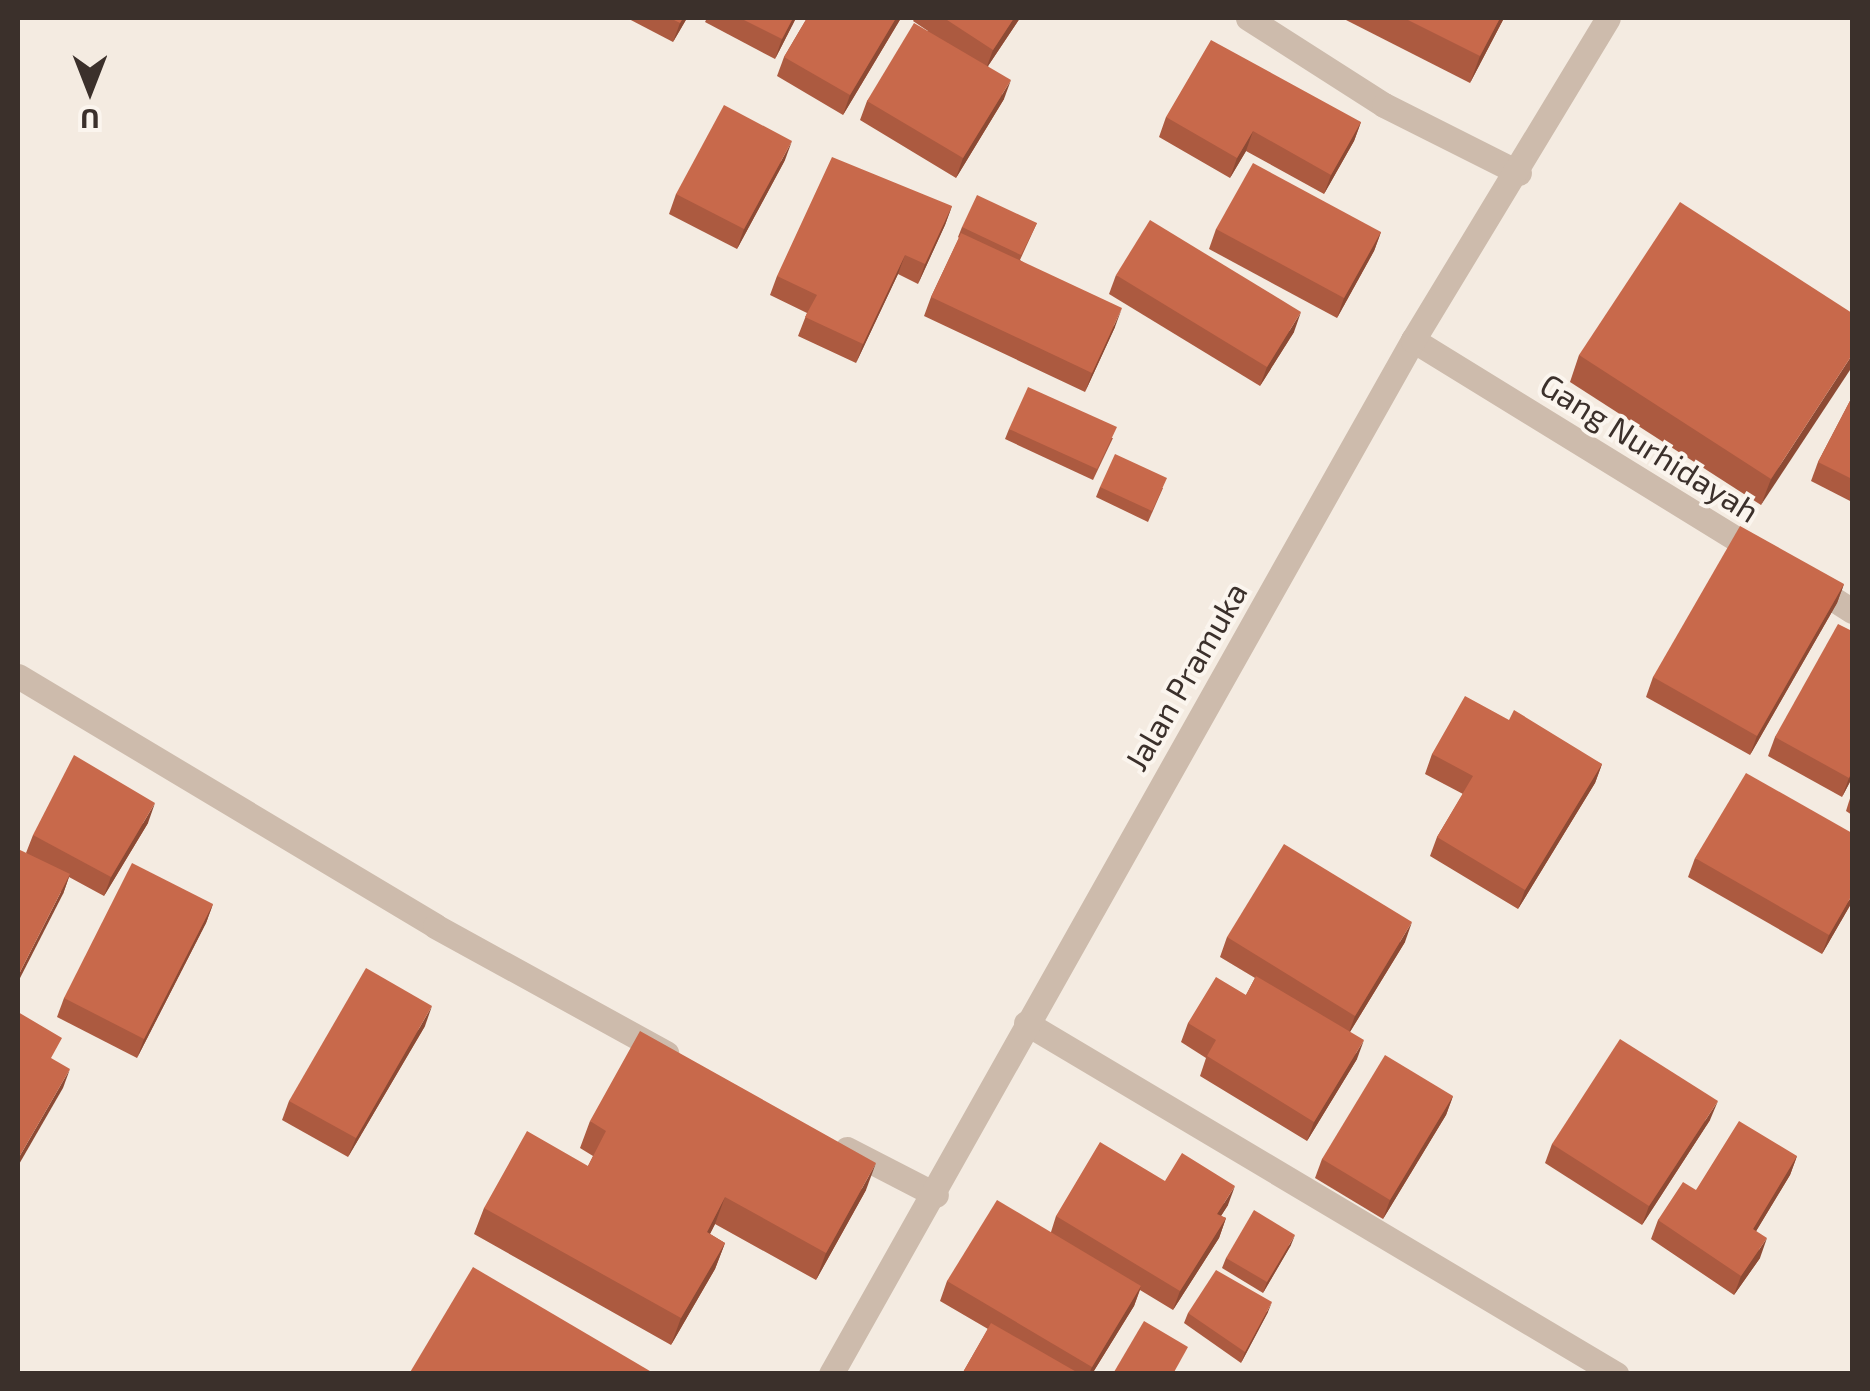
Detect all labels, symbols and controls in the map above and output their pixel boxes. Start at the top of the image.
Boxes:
north arrow [40,40,140,140]
text: U [80,103,100,137]
street label: Gang Nurhidayah [1534,364,1766,530]
street label: Jalan Pramuka [1116,575,1254,777]

